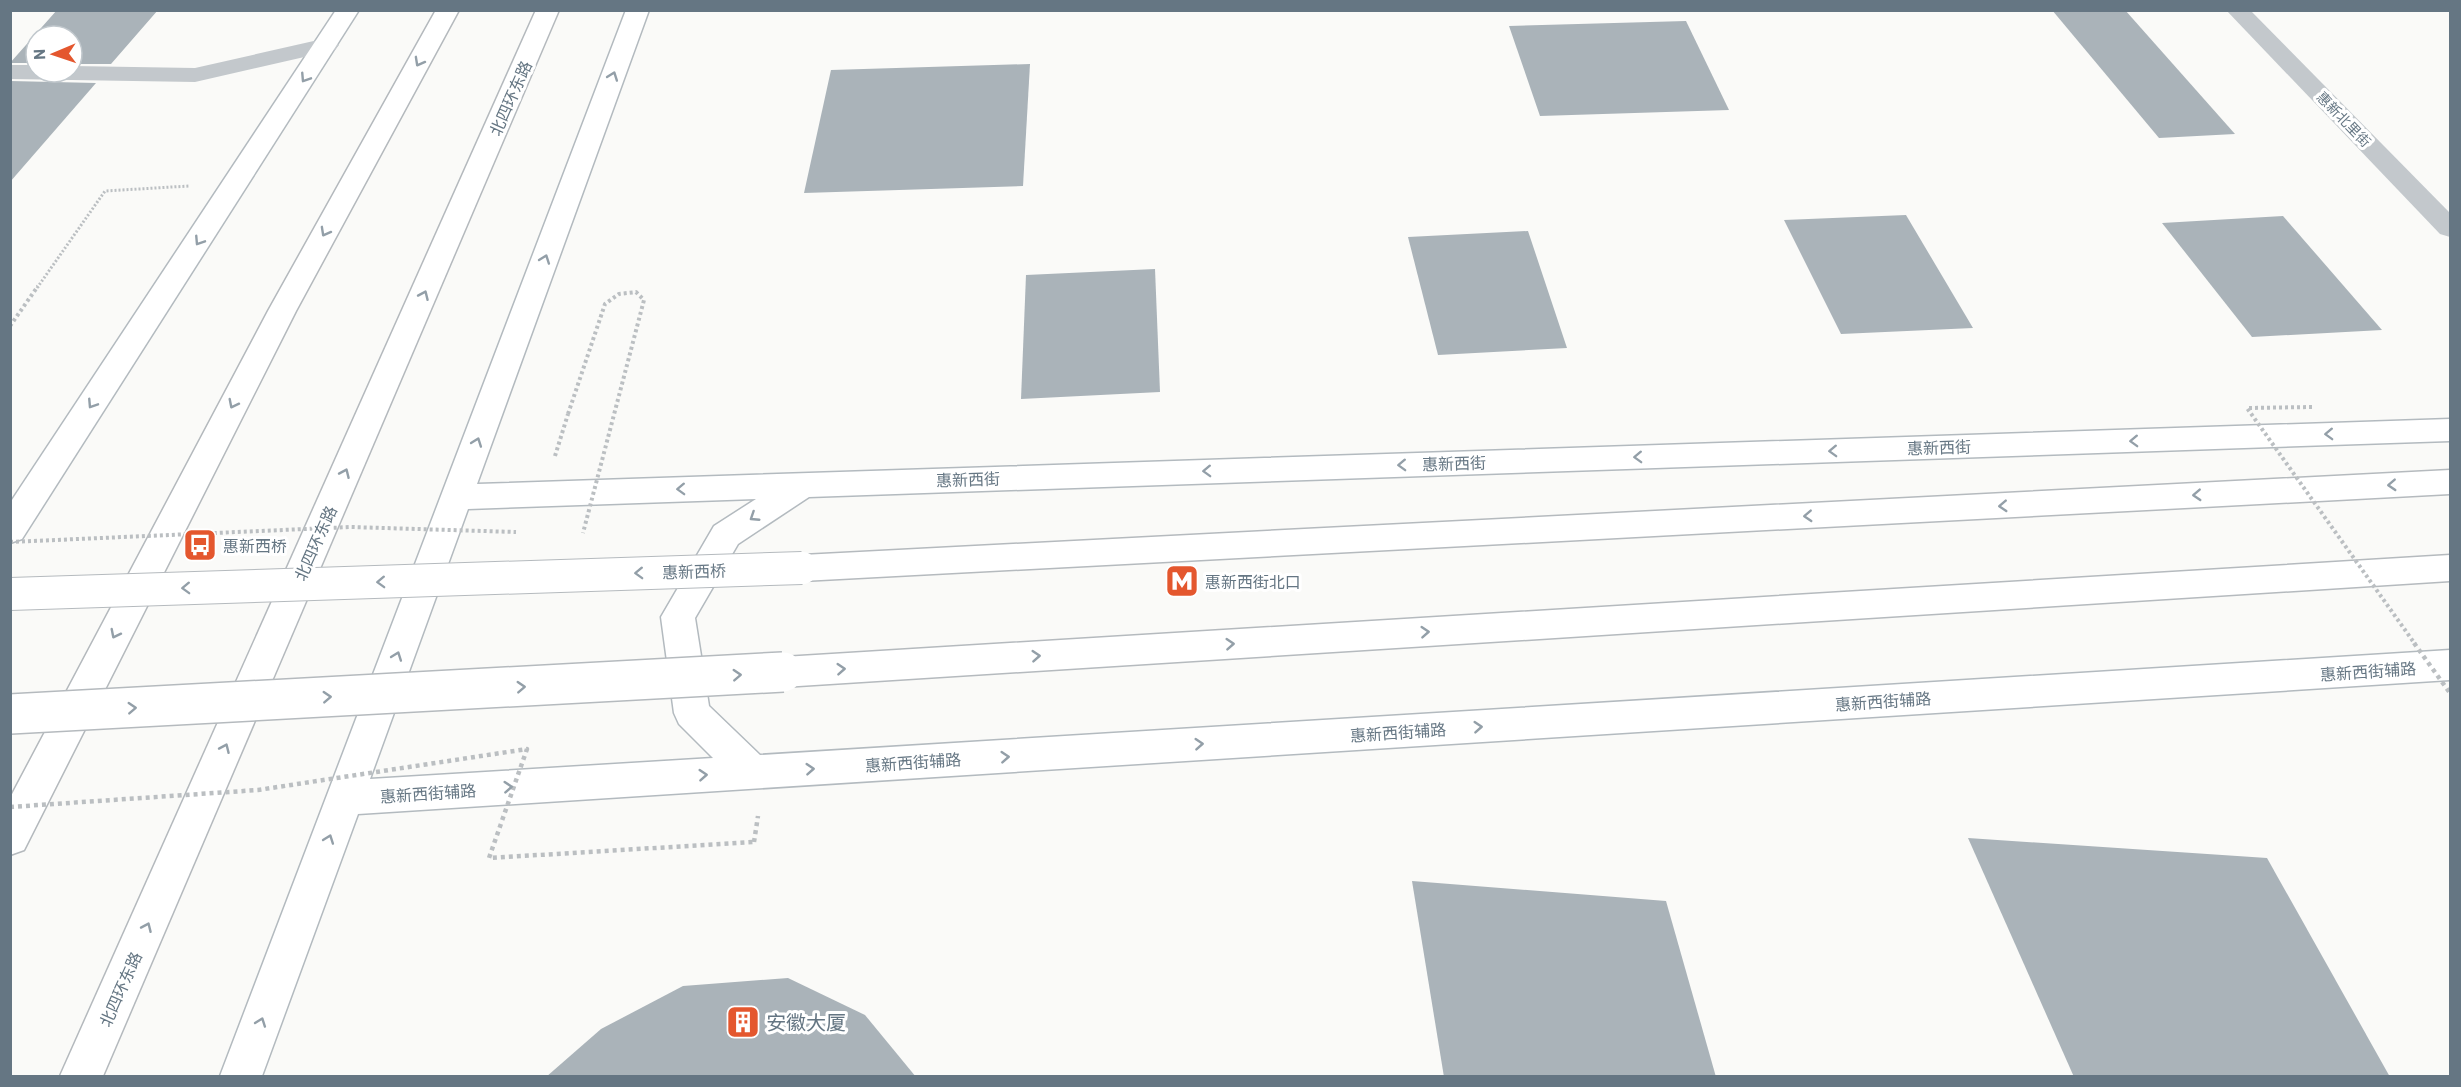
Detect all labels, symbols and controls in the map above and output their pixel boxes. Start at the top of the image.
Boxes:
north arrow [24,24,84,84]
text: N [29,49,48,60]
one-way arrow [415,56,426,66]
street label: 北四环东路 [485,58,535,138]
one-way arrow [302,71,313,82]
one-way arrow [606,71,619,82]
street label: 惠新北里街 [2314,88,2374,150]
one-way arrow [321,226,332,237]
one-way arrow [195,234,206,245]
one-way arrow [538,254,551,265]
one-way arrow [416,290,428,301]
one-way arrow [88,398,100,408]
one-way arrow [229,398,241,409]
one-way arrow [2325,428,2334,441]
one-way arrow [2130,435,2139,447]
street label: 惠新西街 [1907,436,1971,458]
one-way arrow [470,437,483,448]
one-way arrow [1829,445,1838,457]
one-way arrow [1634,451,1643,464]
street label: 惠新西街 [1422,452,1486,474]
one-way arrow [1397,459,1406,471]
one-way arrow [1202,465,1211,478]
street label: 惠新西街 [936,468,1000,490]
one-way arrow [338,469,350,480]
one-way arrow [2388,479,2397,492]
one-way arrow [677,483,686,495]
one-way arrow [2193,489,2202,502]
one-way arrow [1998,499,2007,512]
street label: 北四环东路 [290,503,340,583]
one-way arrow [1803,509,1812,522]
one-way arrow [750,510,761,521]
bus stop icon: 惠新西桥 [182,527,218,563]
place label: 惠新西桥 [223,536,287,555]
street label: 惠新西桥 [662,560,726,582]
metro station icon: 惠新西街北口 [1164,563,1200,599]
one-way arrow [634,567,643,579]
place label: 惠新西街北口 [1205,572,1301,591]
one-way arrow [376,575,385,588]
one-way arrow [181,582,190,594]
one-way arrow [1421,626,1430,639]
one-way arrow [111,627,122,638]
one-way arrow [1226,638,1235,651]
one-way arrow [1031,650,1040,663]
one-way arrow [390,651,403,662]
street label: 惠新西街辅路 [2319,658,2417,684]
one-way arrow [837,662,846,675]
one-way arrow [732,668,741,681]
one-way arrow [517,680,526,693]
street label: 惠新西街辅路 [1834,688,1932,714]
one-way arrow [322,691,331,704]
one-way arrow [127,701,136,714]
street label: 惠新西街辅路 [1349,719,1447,745]
one-way arrow [1473,720,1482,733]
one-way arrow [1195,738,1204,751]
one-way arrow [218,743,230,754]
street label: 惠新西街辅路 [864,749,962,775]
one-way arrow [1000,750,1009,763]
one-way arrow [805,763,814,776]
one-way arrow [698,769,707,782]
street label: 惠新西街辅路 [379,780,477,806]
one-way arrow [503,781,512,794]
one-way arrow [322,834,335,845]
one-way arrow [140,922,152,933]
street label: 北四环东路 [95,949,145,1029]
building icon: 安徽大厦 [725,1004,761,1040]
place label: 安徽大厦 [766,1010,846,1034]
one-way arrow [254,1017,267,1028]

